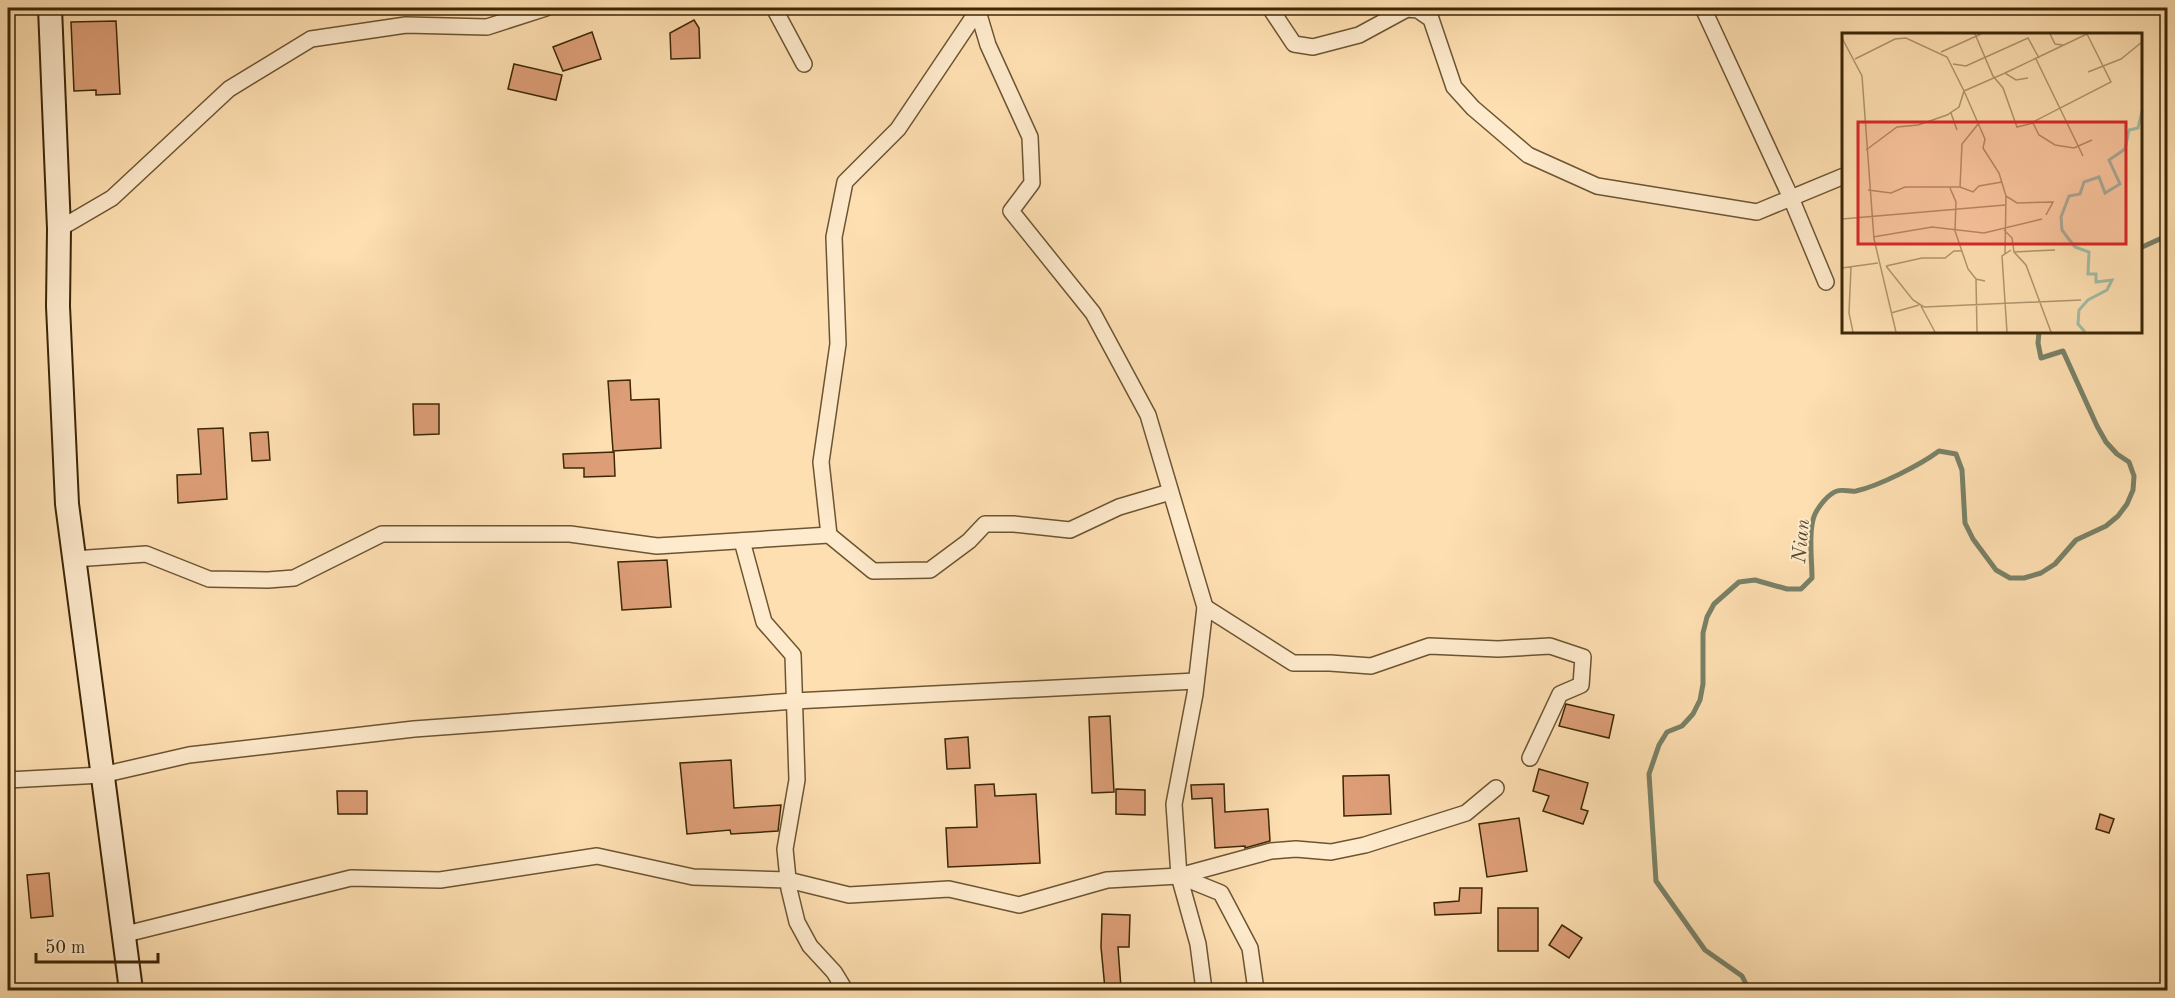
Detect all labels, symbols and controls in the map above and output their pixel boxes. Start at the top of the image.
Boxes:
inset map [1842,33,2142,333]
water label: Nian [1790,518,1814,565]
scale bar [36,926,158,964]
text: 50 m [45,939,85,957]

